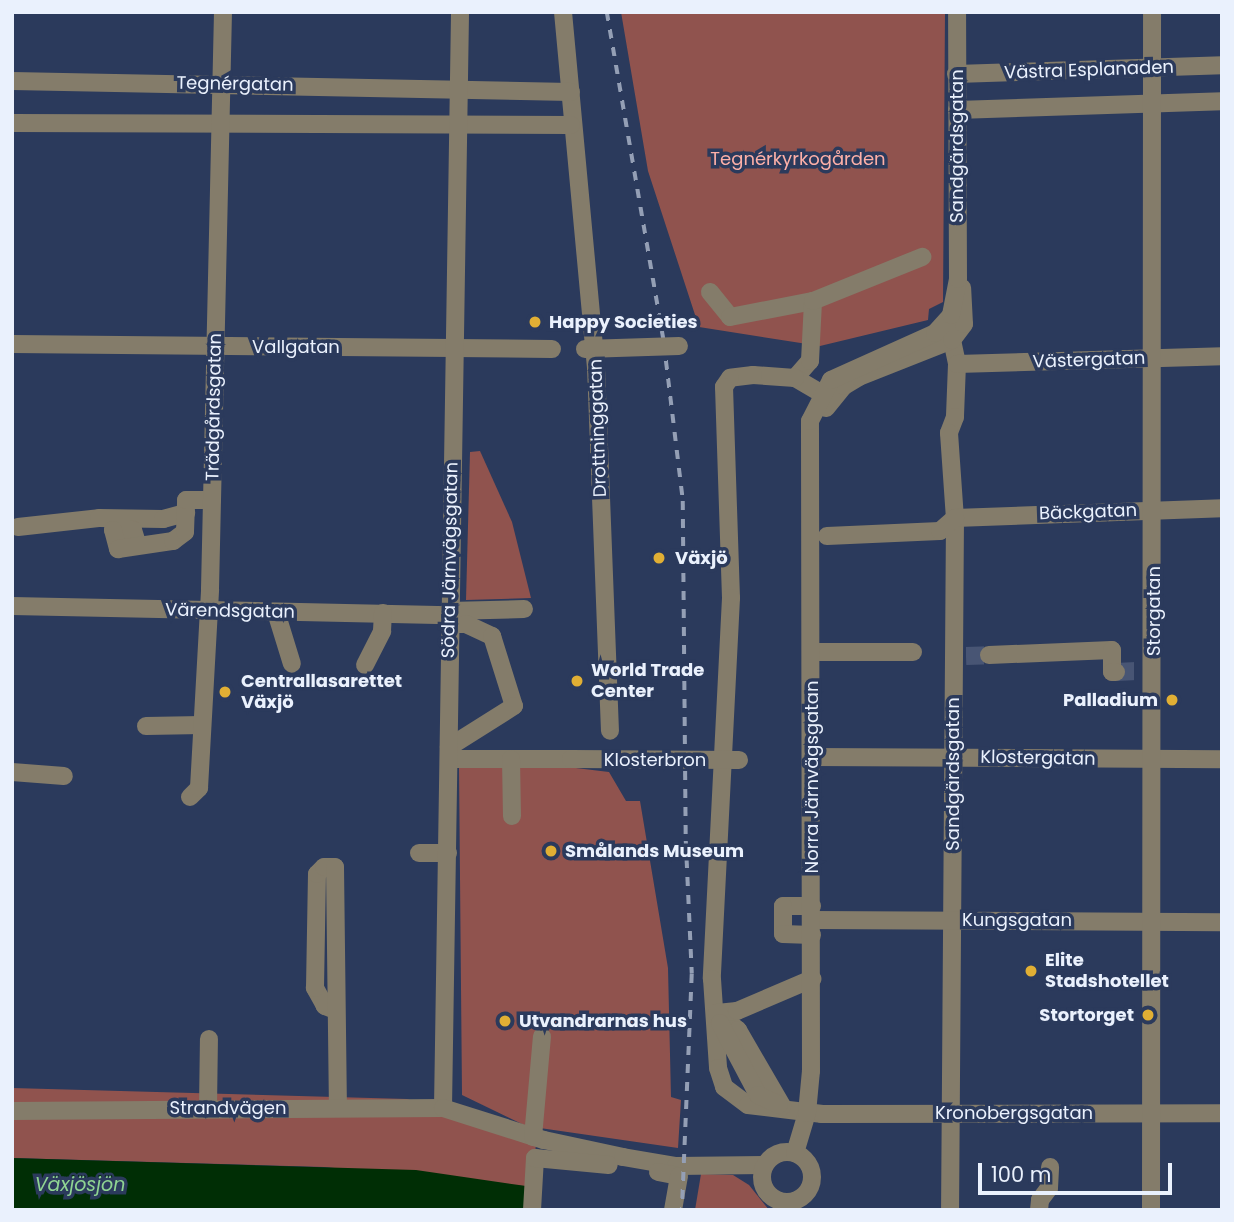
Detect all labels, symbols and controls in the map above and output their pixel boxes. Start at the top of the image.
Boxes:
street label: Västra Esplanaden [1004,56,1174,84]
street label: Sandgärdsgatan [946,69,968,223]
street label: Tegnérgatan [176,72,294,96]
park label: Tegnérkyrkogården [710,148,886,170]
place label: Happy Societies [549,311,698,333]
marker: Happy Societies [527,314,543,330]
street label: Trädgårdsgatan [202,333,226,481]
street label: Vallgatan [252,336,340,358]
street label: Västergatan [1032,347,1146,373]
street label: Drottninggatan [585,359,611,497]
street label: Södra Järnvägsgatan [437,462,463,658]
street label: Bäckgatan [1039,499,1137,525]
place label: Växjö [675,547,728,569]
marker: Växjö [649,548,669,568]
street label: Storgatan [1143,566,1165,656]
street label: Värendsgatan [165,599,295,623]
place label: World Trade Center [591,660,704,702]
place label: Centrallasarettet Växjö [241,671,402,714]
marker: World Trade Center [569,673,585,689]
street label: Norra Järnvägsgatan [801,681,823,873]
marker: Centrallasarettet Växjö [215,682,235,702]
place label: Palladium [1063,689,1158,711]
marker: Palladium [1164,692,1180,708]
street label: Sandgärdsgatan [942,697,964,851]
street label: Klostergatan [980,746,1096,770]
street label: Klosterbron [604,749,706,771]
place label: Smålands Museum [565,840,744,862]
marker: Smålands Museum [543,843,559,859]
street label: Kungsgatan [962,909,1072,931]
place label: Elite Stadshotellet [1045,950,1169,992]
marker: Elite Stadshotellet [1023,963,1039,979]
place label: Stortorget [1039,1004,1134,1026]
marker: Stortorget [1140,1007,1156,1023]
place label: Utvandrarnas hus [519,1010,687,1032]
marker: Utvandrarnas hus [497,1013,513,1029]
street label: Strandvägen [170,1097,286,1119]
street label: Kronobergsgatan [935,1102,1093,1124]
scale bar [982,1148,1176,1192]
text: 100 m [991,1160,1051,1189]
water label: Växjösjön [35,1174,125,1196]

